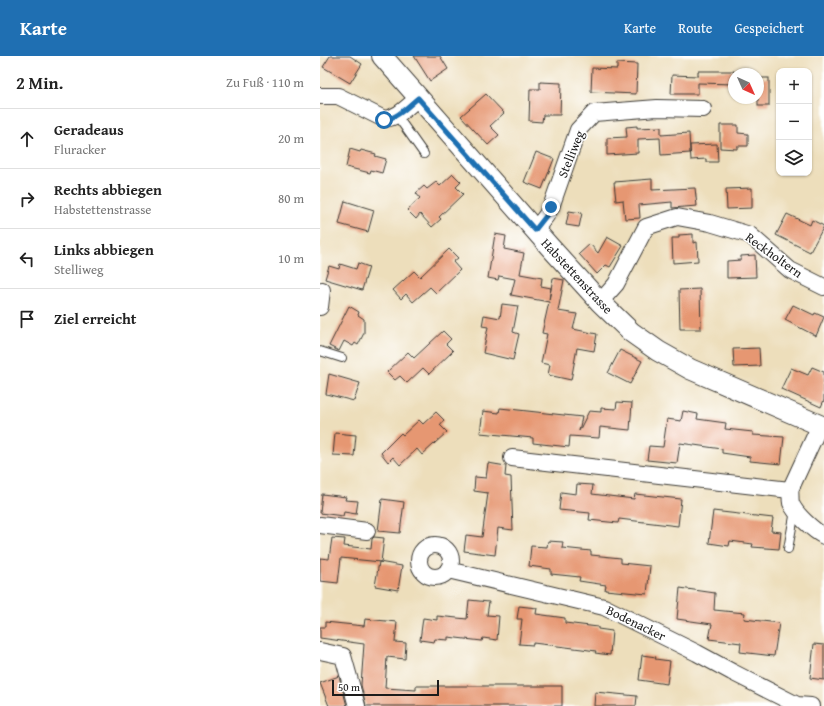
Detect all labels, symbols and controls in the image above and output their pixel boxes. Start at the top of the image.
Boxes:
text: Karte [20,14,67,42]
text: Karte [624,18,656,38]
text: Route [678,18,712,38]
text: Gespeichert [734,18,804,38]
north arrow [728,68,764,104]
map controls [776,68,812,176]
button: + [776,68,812,104]
text: 2 Min. [16,70,63,95]
text: Zu Fuß · 110 m [226,73,304,92]
button: − [776,104,812,140]
route start [375,111,393,129]
text: Geradeaus [54,119,124,140]
street label: Stelliweg [553,127,589,181]
icon: ahead [16,128,38,150]
text: 20 m [278,129,304,148]
text: Fluracker [54,140,106,159]
button: layers [776,140,812,176]
text: Rechts abbiegen [54,179,162,200]
icon: right [16,188,38,210]
text: 80 m [278,189,304,208]
route end [542,198,560,216]
text: Habstettenstrasse [54,200,151,219]
street label: Reckholtern [741,228,807,283]
street label: Habstettenstrasse [537,234,617,318]
text: Links abbiegen [54,239,154,260]
icon: left [16,248,38,270]
text: 10 m [278,249,304,268]
text: Stelliweg [54,260,104,279]
icon: arrive [16,308,38,330]
text: Ziel erreicht [54,308,136,329]
street label: Bodenacker [603,600,669,646]
scale bar [332,678,439,697]
text: 50 m [338,679,360,695]

